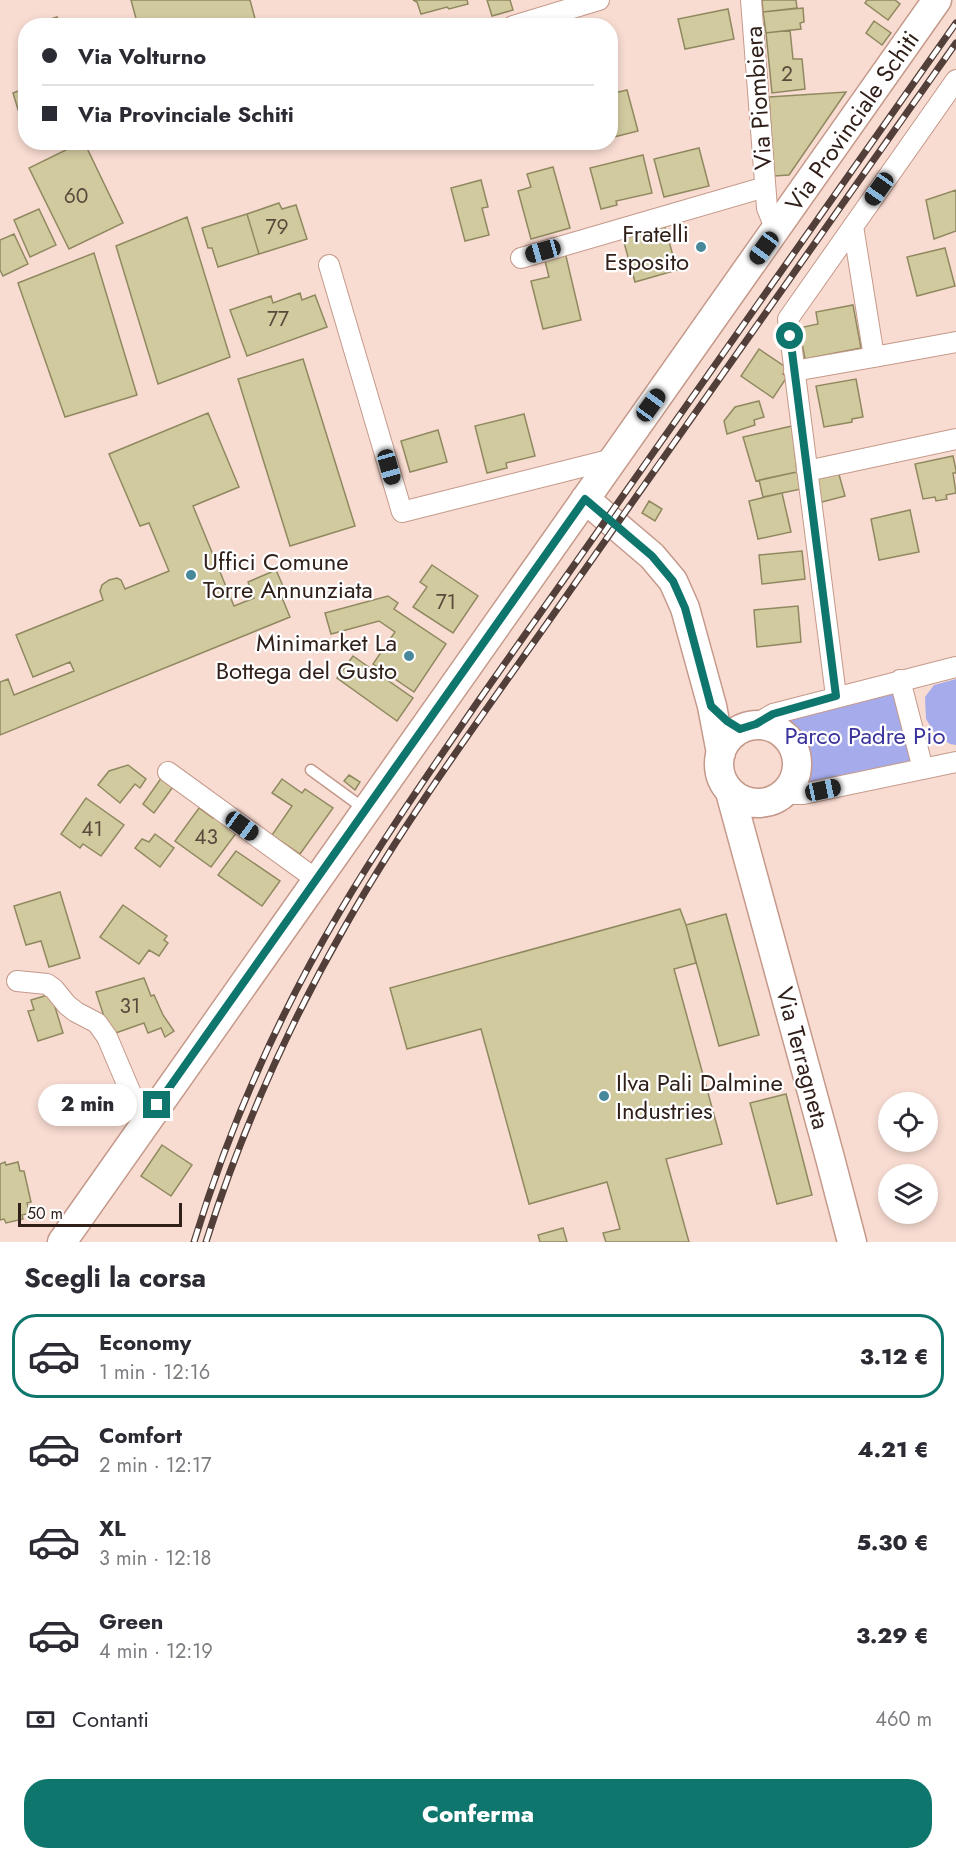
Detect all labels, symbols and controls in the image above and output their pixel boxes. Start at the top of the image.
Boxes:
street label: Via Provinciale Schiti [776,24,928,218]
street label: Via Piombiera [736,25,780,171]
text: Via Volturno [78,40,206,72]
house number: 2 [781,59,793,89]
text: Via Provinciale Schiti [78,98,294,130]
car [861,169,897,209]
house number: 60 [64,181,88,211]
house number: 79 [265,212,289,242]
place label: Fratelli Esposito [605,216,689,279]
car [746,228,782,268]
car [523,237,563,265]
marker: Fratelli Esposito [694,240,708,254]
house number: 77 [267,304,289,334]
route start [776,322,803,349]
car [633,385,669,425]
car [375,447,403,487]
place label: Uffici Comune Torre Annunziata [203,544,373,607]
marker: Uffici Comune Torre Annunziata [184,568,198,582]
house number: 71 [436,587,456,617]
place label: Minimarket La Bottega del Gusto [216,625,397,688]
marker: Minimarket La Bottega del Gusto [402,649,416,663]
park label: Parco Padre Pio [784,718,946,753]
car [804,777,842,803]
car [222,808,262,844]
house number: 41 [81,814,103,844]
house number: 43 [194,822,218,852]
street label: Via Terragneta [767,983,839,1133]
house number: 31 [120,991,140,1021]
place label: Ilva Pali Dalmine Industries [616,1065,783,1128]
callout: 2 min [37,1084,136,1126]
marker: Ilva Pali Dalmine Industries [597,1089,611,1103]
text: 2 min [61,1090,114,1119]
route end [143,1091,170,1118]
map controls [878,1092,938,1224]
button: locate [878,1092,938,1152]
button: layers [878,1164,938,1224]
scale bar [18,1200,182,1228]
text: 50 m [27,1202,63,1225]
text: Scegli la corsa [24,1258,206,1297]
text: Economy [99,1326,191,1358]
icon: car [27,1329,81,1383]
text: 3.12 € [860,1340,929,1372]
text: 1 min · 12:16 [99,1358,210,1387]
text: Comfort [99,1419,182,1451]
icon: car [27,1422,81,1476]
text: 4.21 € [858,1433,929,1465]
text: 2 min · 12:17 [99,1451,212,1480]
text: XL [99,1512,126,1544]
icon: car [27,1515,81,1569]
text: 5.30 € [856,1526,929,1558]
text: 3 min · 12:18 [99,1544,212,1573]
text: Green [99,1605,163,1637]
icon: car [27,1608,81,1662]
text: 3.29 € [856,1619,929,1651]
text: 4 min · 12:19 [99,1637,213,1666]
icon: cash [24,1703,57,1736]
text: Contanti [72,1703,149,1735]
text: 460 m [875,1705,932,1734]
button: Conferma [24,1779,932,1848]

